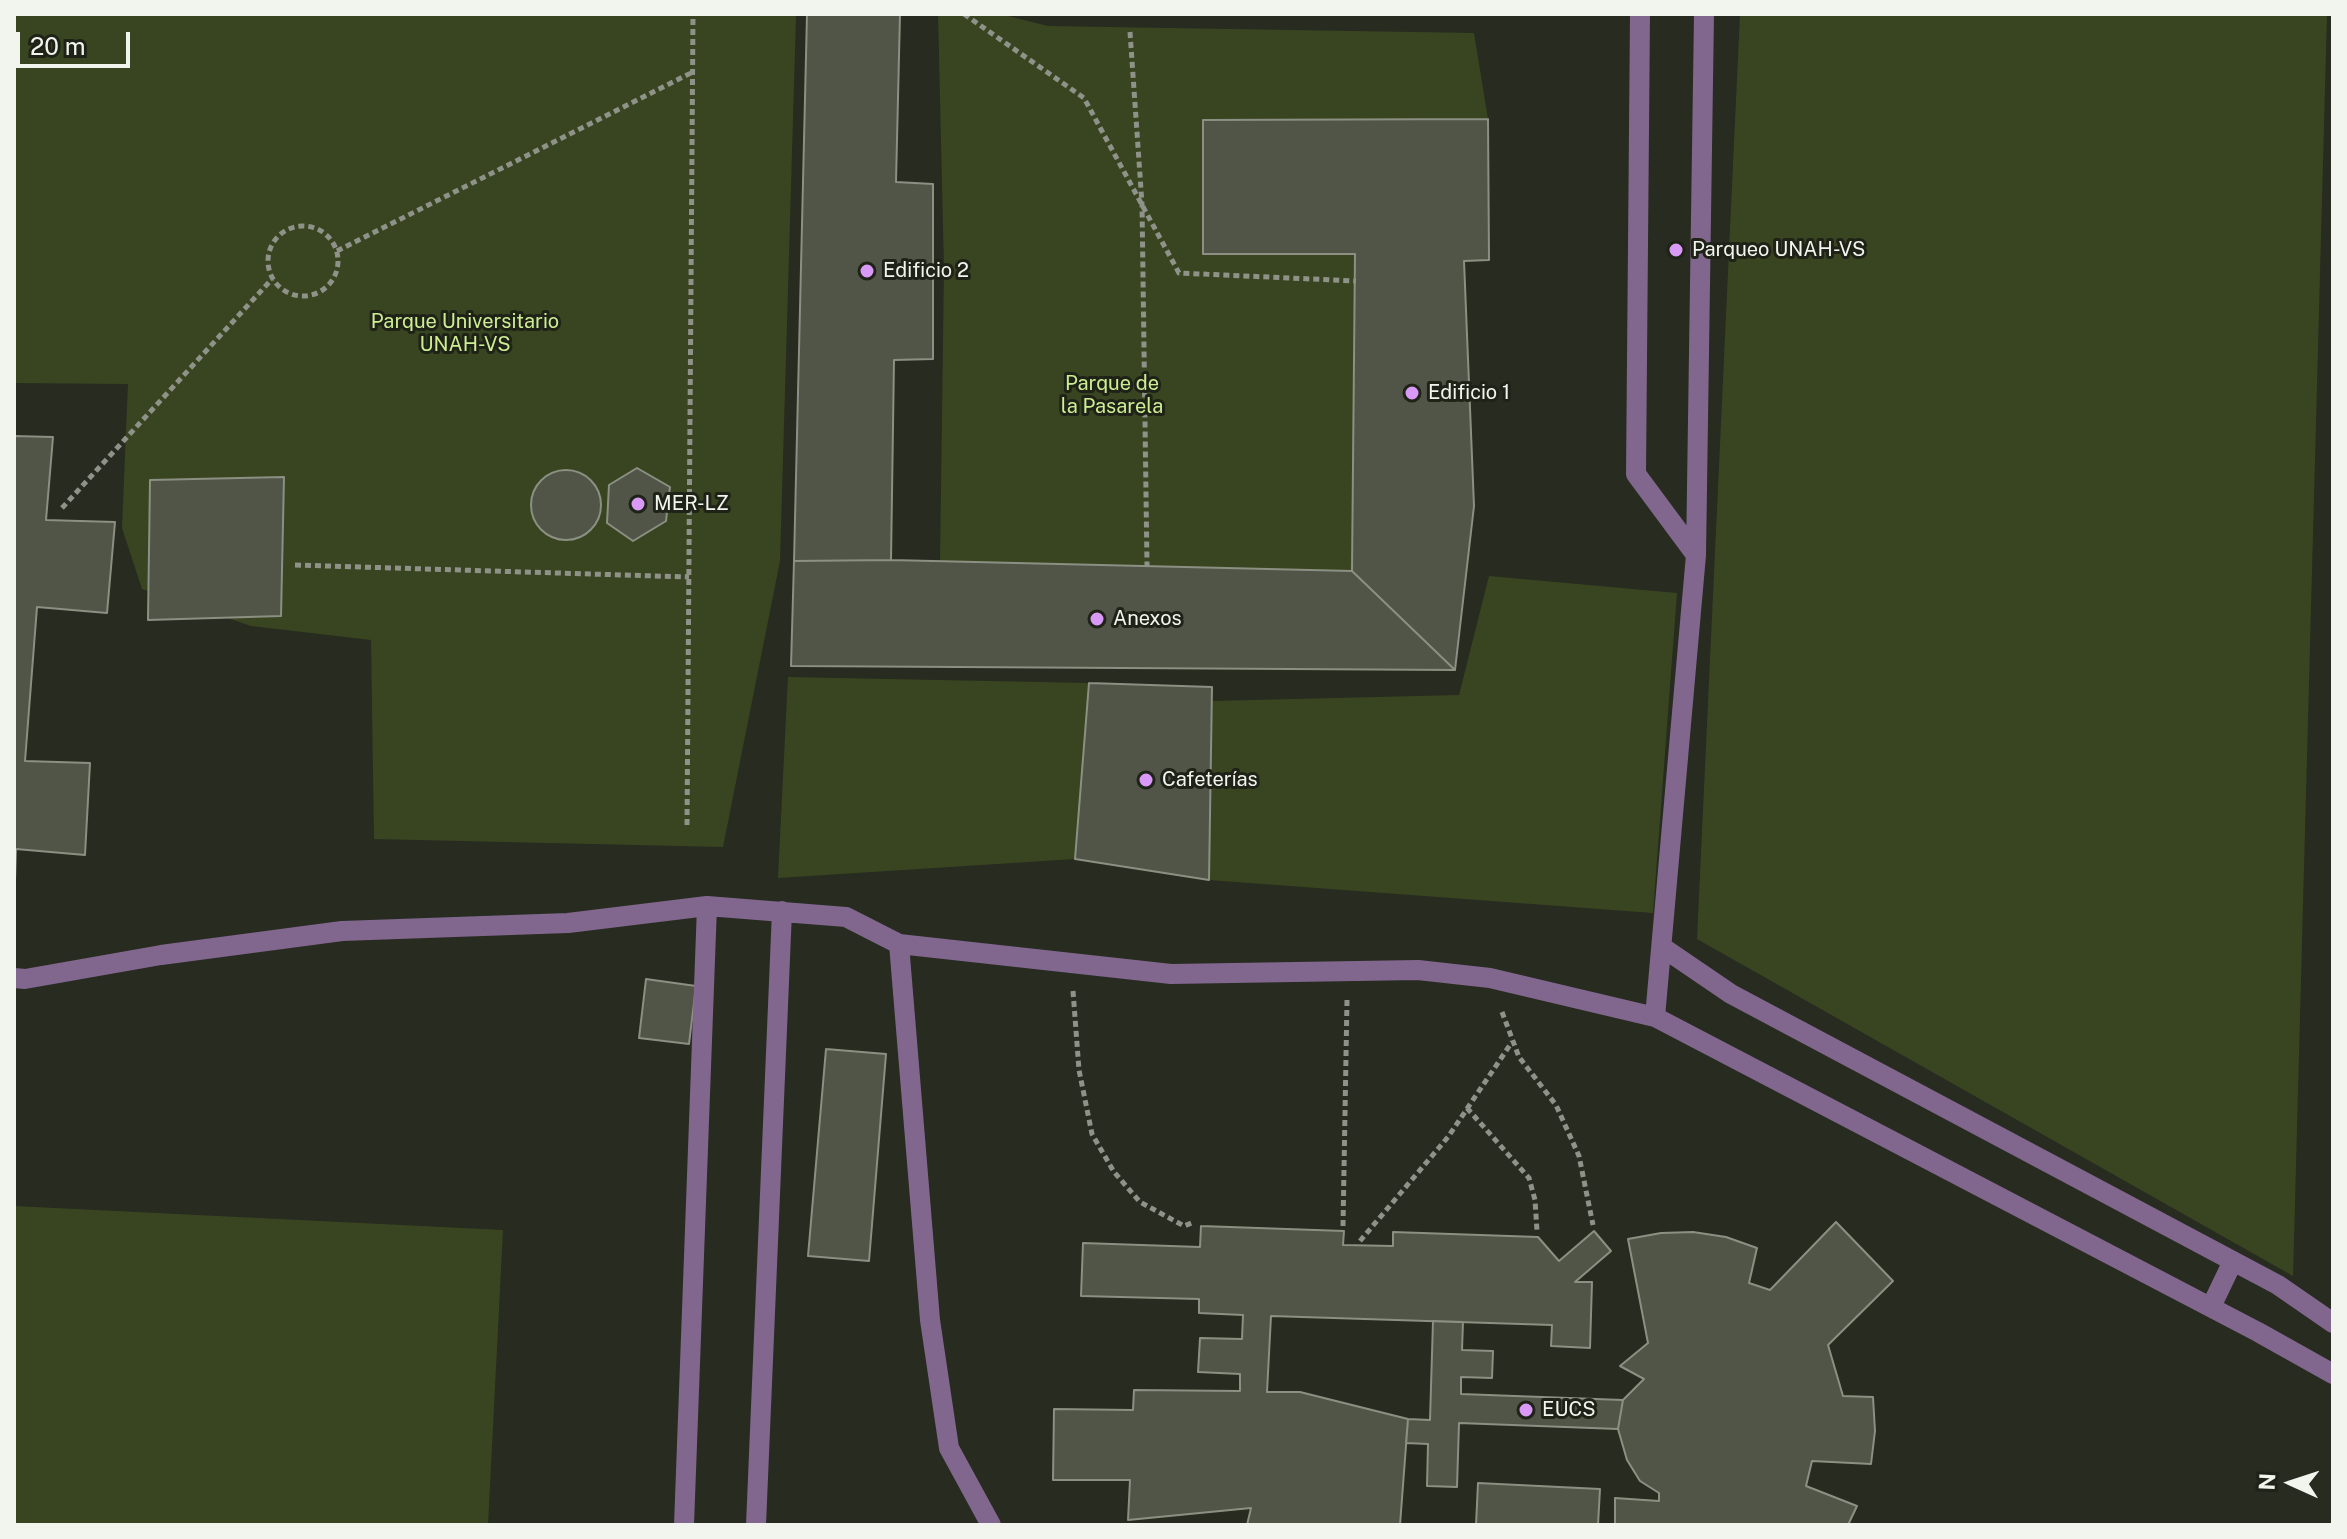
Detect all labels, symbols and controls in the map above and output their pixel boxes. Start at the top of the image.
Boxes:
scale bar [20,16,134,66]
text: 20 m [30,32,86,60]
place label: Parqueo UNAH-VS [1692,238,1865,262]
marker: Parqueo UNAH-VS [1667,241,1685,259]
place label: Edificio 2 [883,259,969,283]
marker: Edificio 2 [858,262,876,280]
park label: Parque Universitario UNAH-VS [371,310,559,357]
park label: Parque de la Pasarela [1061,372,1163,419]
place label: Edificio 1 [1428,381,1510,405]
marker: Edificio 1 [1403,384,1421,402]
place label: MER-LZ [654,492,729,516]
marker: MER-LZ [629,495,647,513]
place label: Anexos [1113,607,1182,631]
marker: Anexos [1088,610,1106,628]
place label: Cafeterías [1162,768,1258,792]
marker: Cafeterías [1137,771,1155,789]
place label: EUCS [1542,1398,1596,1422]
marker: EUCS [1517,1401,1535,1419]
north arrow [2251,1443,2331,1523]
text: N [2254,1472,2280,1491]

